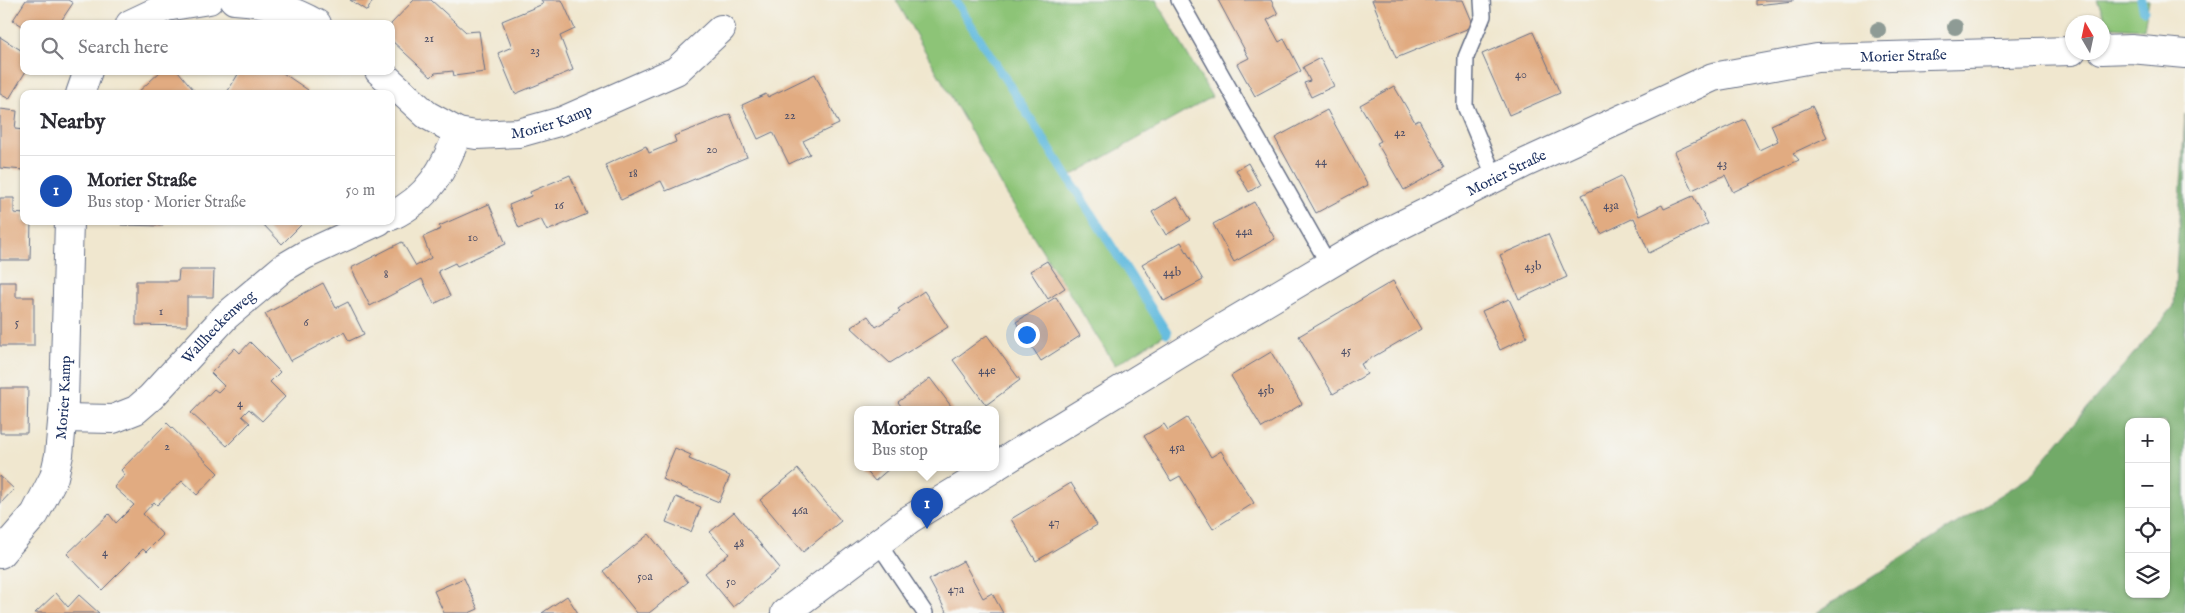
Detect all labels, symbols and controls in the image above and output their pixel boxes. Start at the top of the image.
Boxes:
north arrow [2065,15,2110,60]
search box [20,20,395,75]
house number: 21 [424,31,434,46]
icon: search [38,34,66,62]
text: Search here [78,36,169,60]
house number: 23 [530,43,540,58]
street label: Morier Straße [1860,45,1947,67]
house number: 40 [1515,67,1527,82]
street label: Morier Kamp [511,100,595,143]
house number: 22 [784,108,796,123]
text: Nearby [40,109,105,136]
house number: 42 [1394,125,1406,140]
house number: 20 [706,142,718,157]
street label: Morier Straße [1463,146,1550,201]
house number: 44 [1315,154,1327,169]
house number: 43 [1717,156,1727,171]
house number: 18 [628,166,638,181]
text: Morier Straße [87,169,197,193]
text: 1 [53,181,59,201]
text: 50 m [346,181,375,201]
text: Bus stop · Morier Straße [87,193,246,213]
house number: 16 [554,198,565,213]
house number: 43a [1603,198,1620,213]
house number: 44a [1236,224,1253,239]
house number: 10 [468,230,478,245]
house number: 43b [1525,259,1541,274]
house number: 44b [1163,265,1181,280]
house number: 8 [384,267,389,282]
street label: Wallheckenweg [178,286,260,368]
house number: 1 [159,304,163,319]
house number: 5 [15,315,20,330]
house number: 6 [303,315,309,330]
your location [1014,322,1040,348]
house number: 45 [1341,343,1352,358]
street label: Morier Kamp [51,355,75,440]
house number: 44e [978,363,996,378]
house number: 45b [1258,383,1274,398]
house number: 4 [237,396,243,411]
popup [854,406,999,471]
text: Morier Straße [872,417,981,441]
map controls [2125,418,2170,598]
button: + [2125,418,2170,463]
house number: 2 [164,439,170,454]
house number: 45a [1169,440,1185,455]
text: Bus stop [872,441,928,461]
button: − [2125,463,2170,508]
pin: 1 [911,488,943,529]
house number: 46a [792,503,809,518]
button: locate [2125,508,2170,553]
house number: 47 [1048,515,1060,530]
house number: 48 [734,536,745,551]
house number: 4 [102,545,108,560]
button: layers [2125,553,2170,598]
house number: 50a [637,569,654,584]
house number: 50 [726,574,736,589]
house number: 47a [948,582,965,597]

